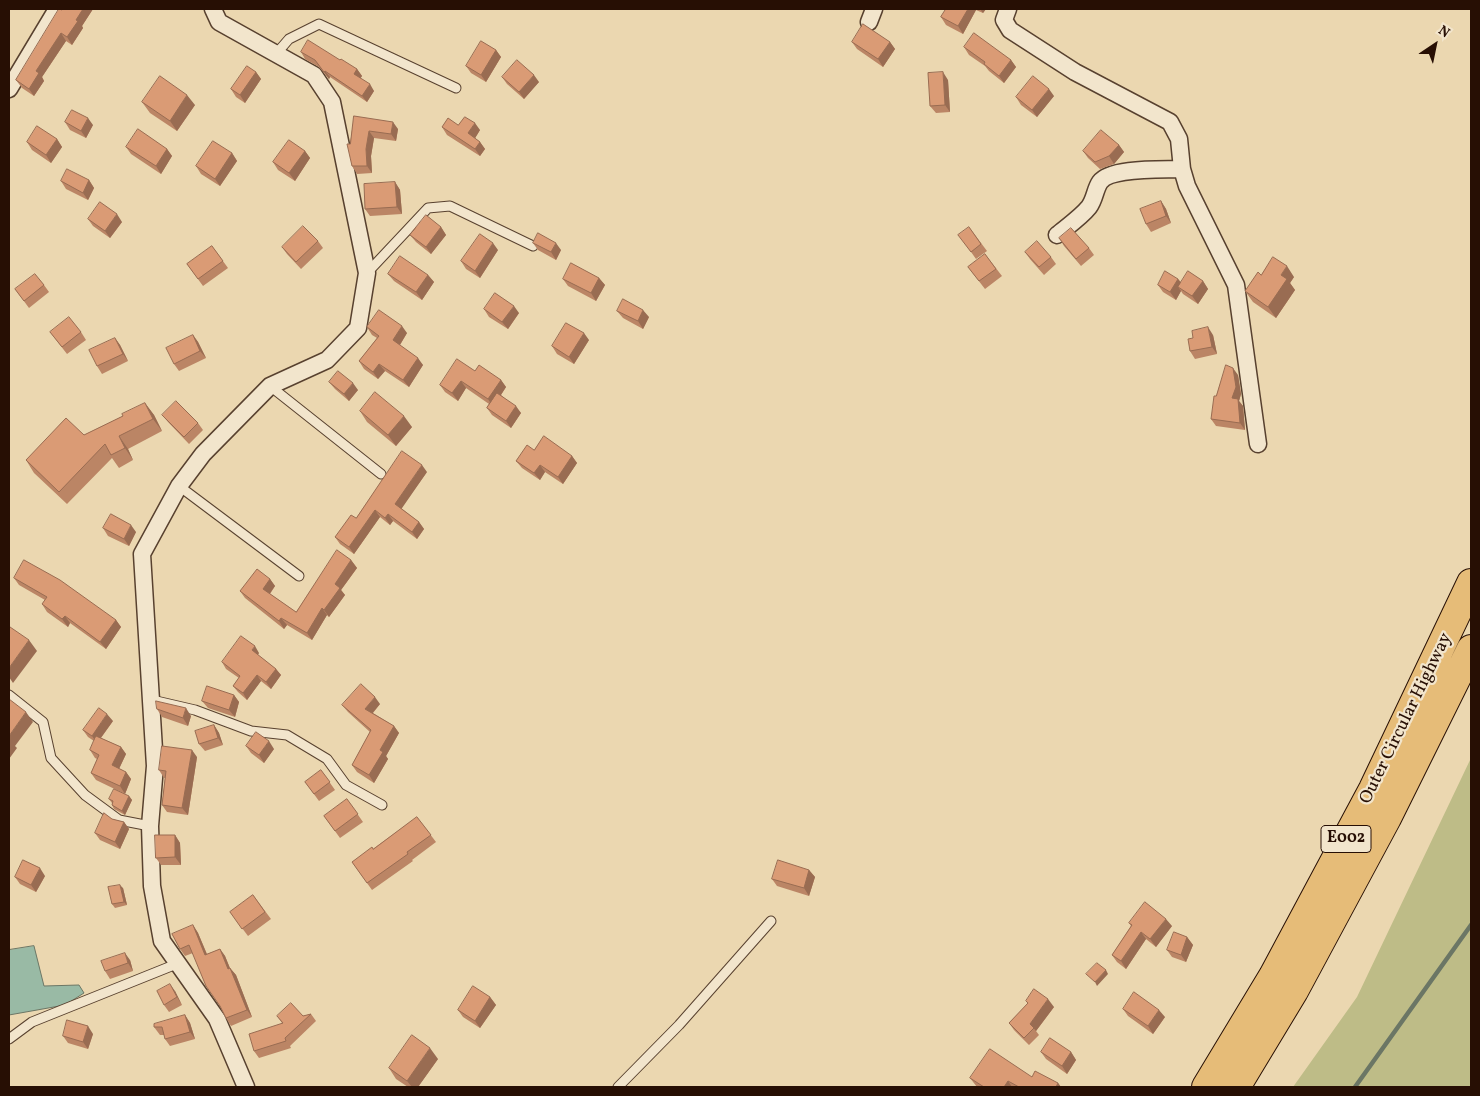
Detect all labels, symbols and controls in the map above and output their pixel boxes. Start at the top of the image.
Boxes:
north arrow [1410,20,1460,70]
text: N [1434,21,1453,43]
street label: Outer Circular Highway [1356,630,1458,808]
road number: E002 [1321,826,1371,852]

